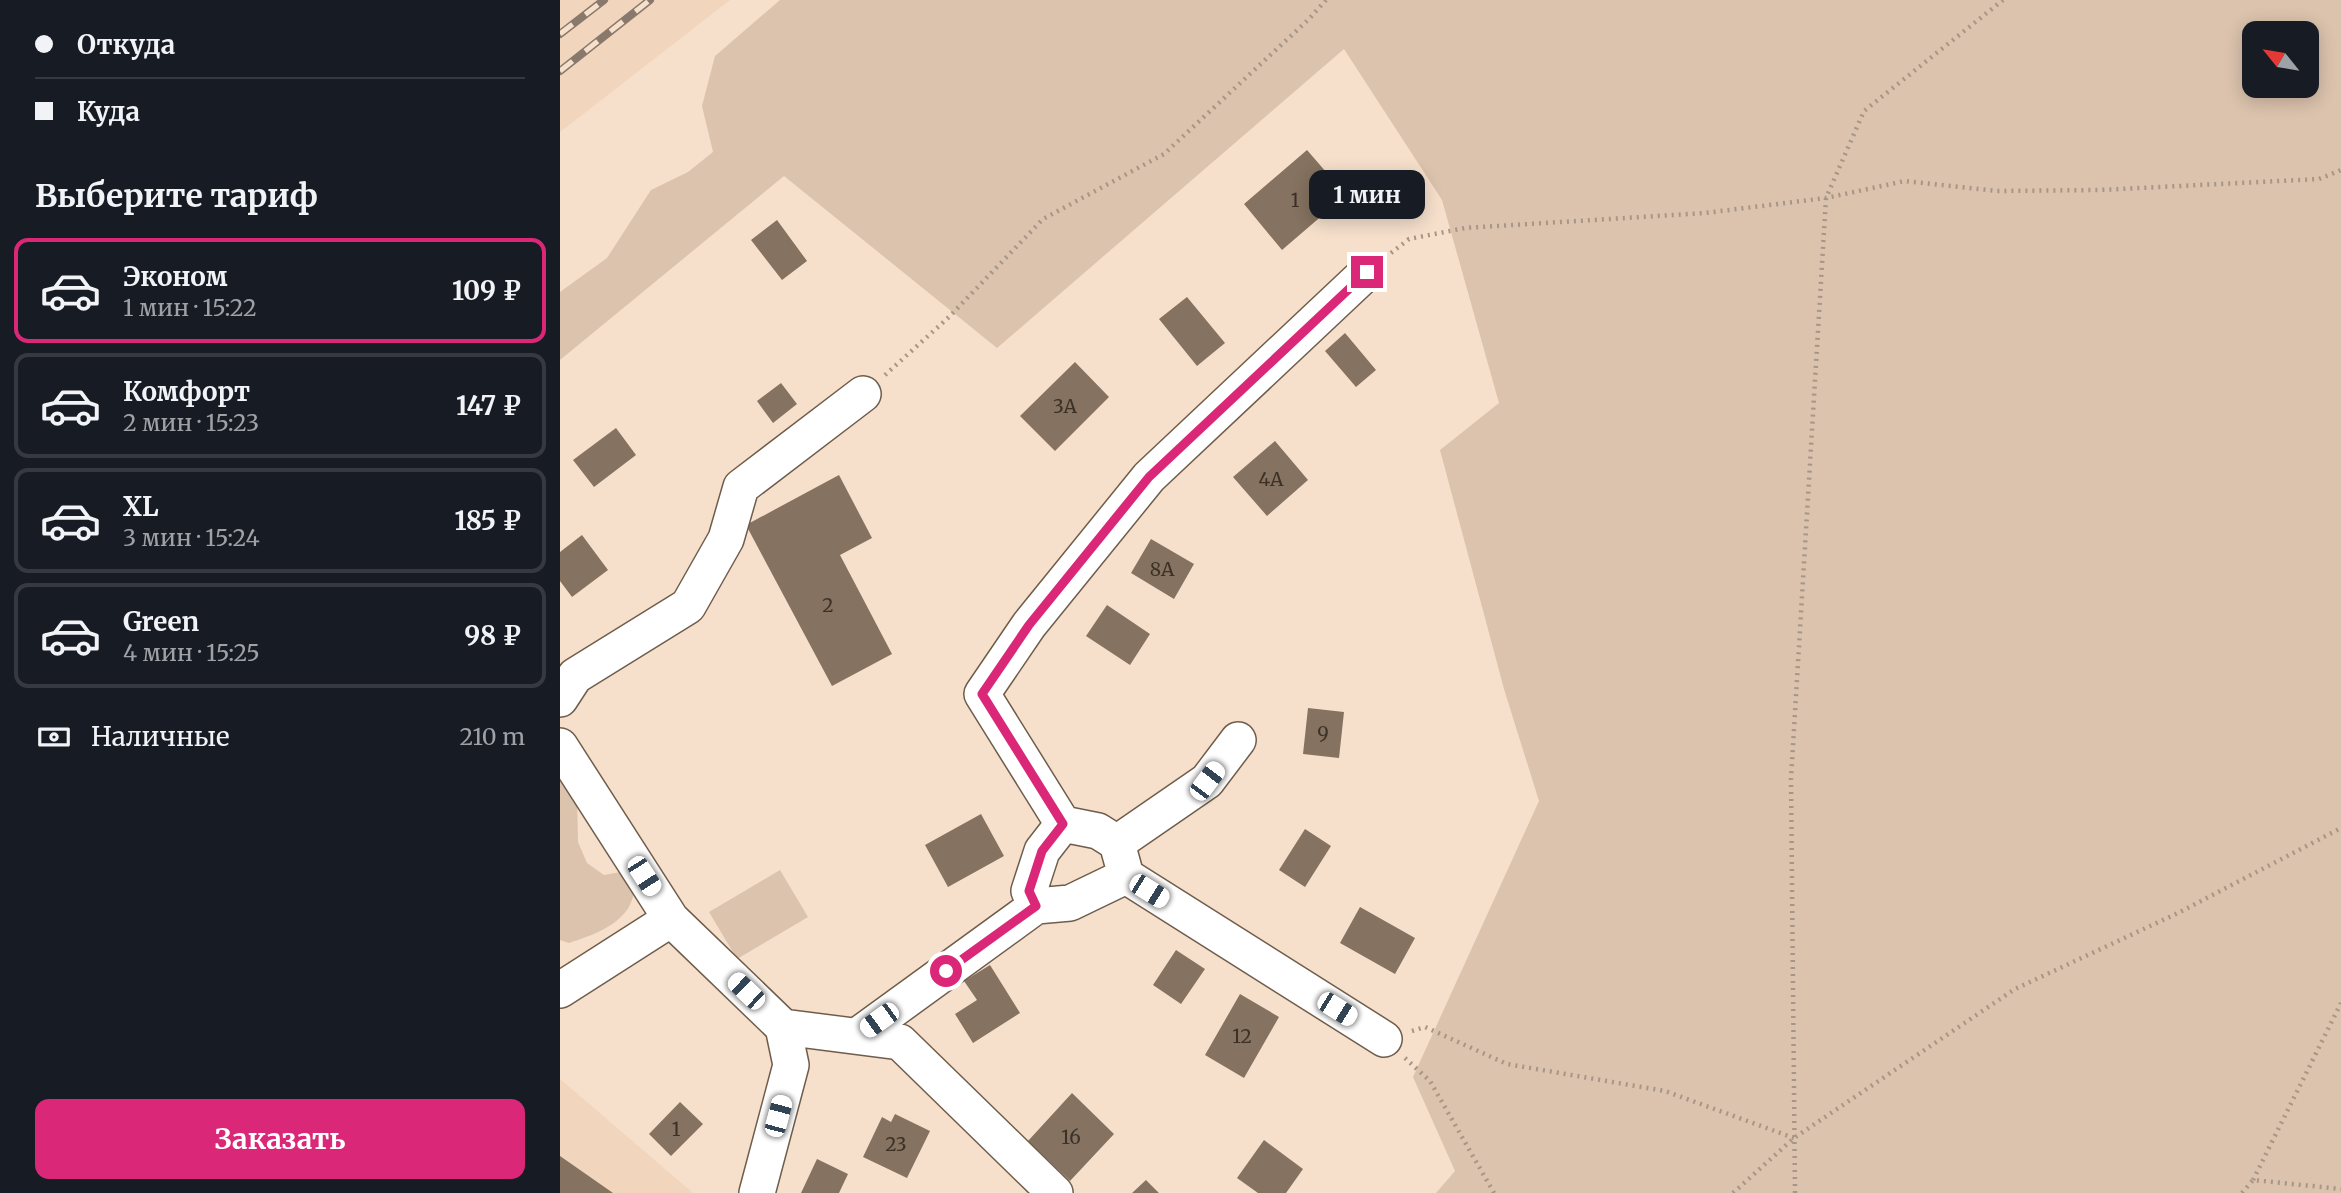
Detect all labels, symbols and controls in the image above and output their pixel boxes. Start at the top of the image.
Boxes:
north arrow [2242,21,2319,98]
map controls [2242,21,2319,98]
text: Откуда [77,28,175,61]
text: Куда [77,95,140,128]
callout: 1 мин [1309,170,1425,219]
text: Выберите тариф [35,176,318,216]
text: 1 мин [1333,180,1401,209]
house number: 1 [1291,188,1300,212]
route end [1351,256,1383,288]
icon: car [39,259,102,322]
text: Эконом [123,260,228,293]
text: 109 ₽ [452,274,521,307]
text: 1 мин · 15:22 [123,293,257,322]
icon: car [39,374,102,437]
text: Комфорт [123,375,250,408]
text: 147 ₽ [456,389,521,422]
house number: 3А [1053,394,1078,418]
text: 2 мин · 15:23 [123,408,259,437]
house number: 4А [1259,467,1284,491]
icon: car [39,489,102,552]
text: XL [123,490,159,523]
text: 185 ₽ [455,504,521,537]
text: 3 мин · 15:24 [123,523,260,552]
house number: 8А [1150,557,1175,581]
house number: 2 [822,593,834,617]
icon: car [39,604,102,667]
text: Green [123,605,199,638]
text: 98 ₽ [464,619,521,652]
text: 4 мин · 15:25 [123,638,260,667]
icon: cash [35,718,73,756]
text: Наличные [91,720,229,753]
house number: 9 [1317,721,1329,745]
text: 210 m [460,722,525,751]
car [1186,758,1229,804]
car [624,853,665,899]
car [1126,871,1173,911]
route start [930,955,962,987]
car [724,969,769,1013]
car [1314,989,1361,1029]
car [856,999,903,1041]
house number: 12 [1232,1024,1252,1048]
car [763,1093,794,1139]
button: Заказать [35,1099,525,1179]
house number: 1 [672,1117,681,1141]
house number: 16 [1061,1125,1081,1149]
house number: 23 [885,1132,907,1156]

